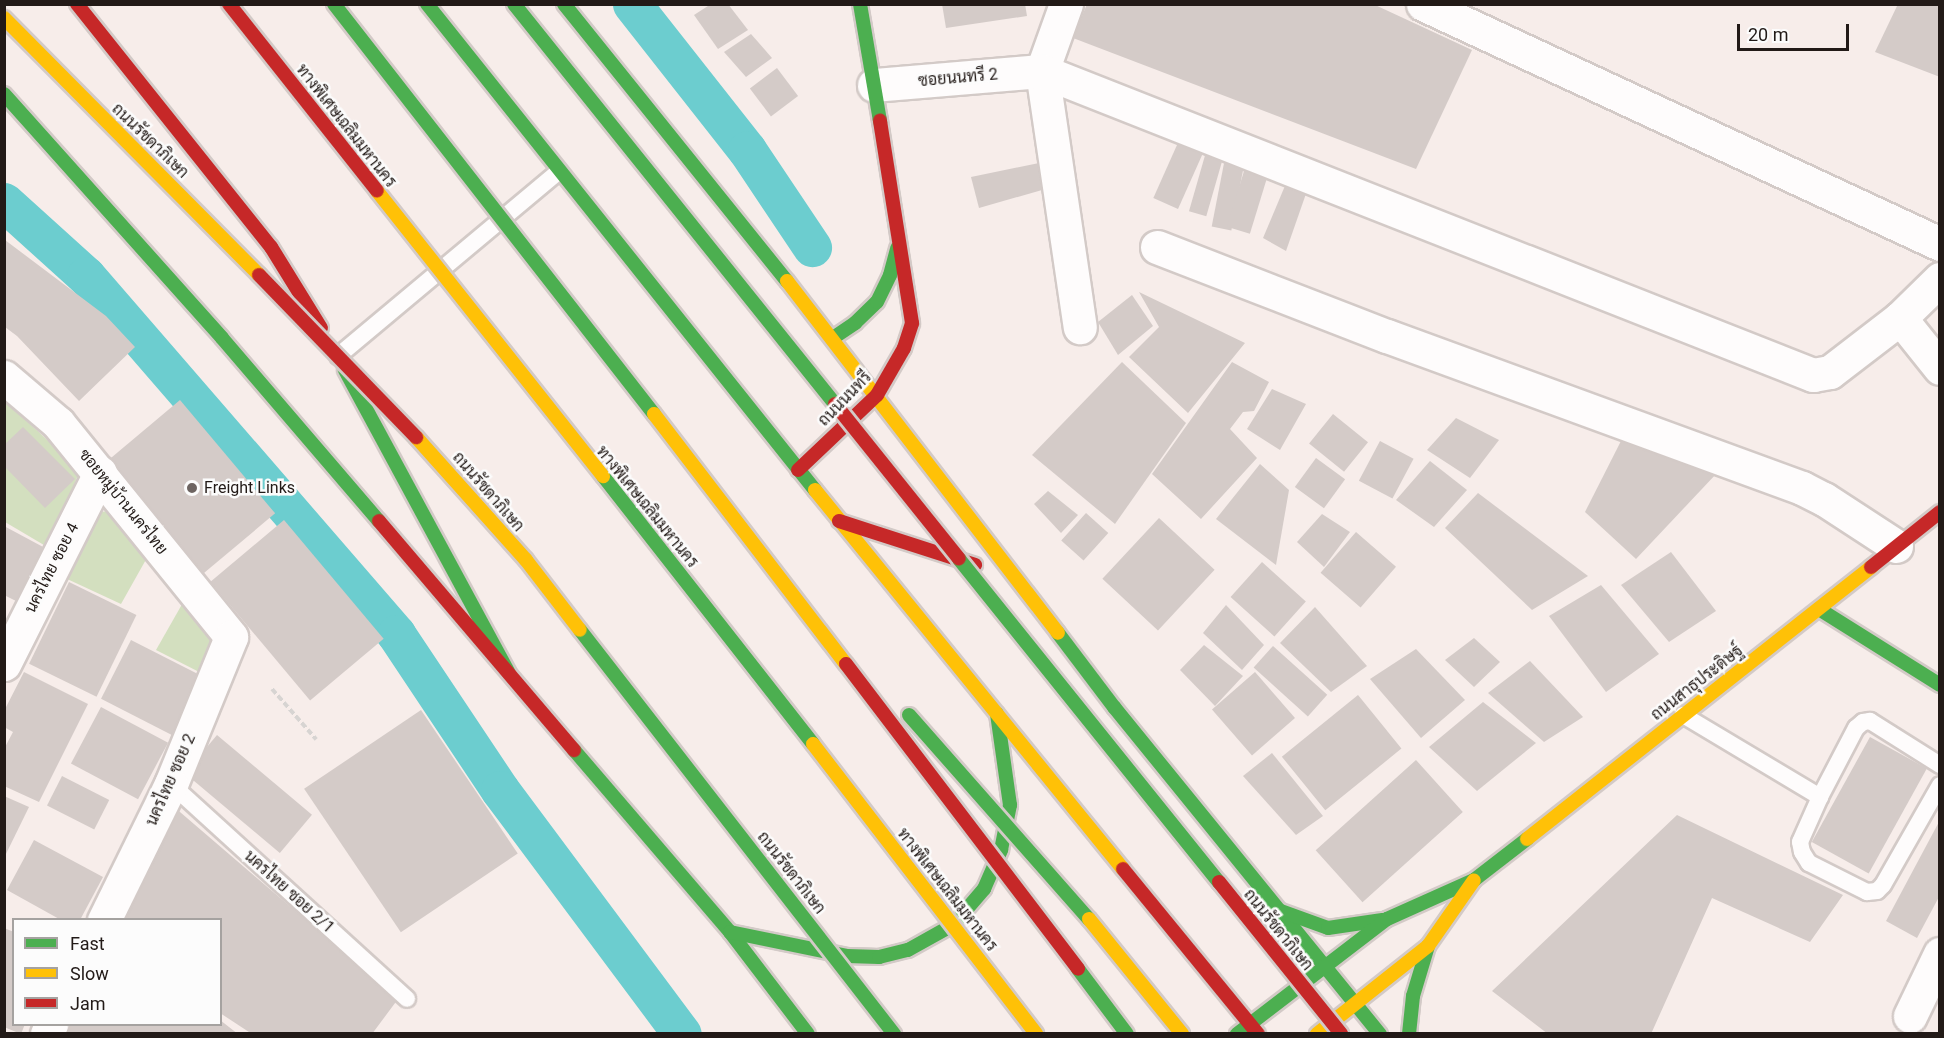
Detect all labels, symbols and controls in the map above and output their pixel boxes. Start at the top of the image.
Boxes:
scale bar [1740,12,1852,50]
text: 20 m [1748,24,1788,45]
street label: ทางพิเศษเฉลิมมหานคร [292,61,400,191]
street label: ซอยนนทรี 2 [917,65,999,91]
street label: ถนนรัชดาภิเษก [108,100,192,182]
street label: ถนนนนทรี [814,368,876,430]
street label: ทางพิเศษเฉลิมมหานคร [592,442,702,572]
street label: ซอยหมู่บ้านนครไทย [75,445,171,559]
street label: ถนนรัชดาภิเษก [448,448,528,536]
place label: Freight Links [204,478,295,498]
marker: Freight Links [185,481,199,495]
street label: นครไทย ซอย 4 [21,520,83,616]
street label: ถนนสาธุประดิษฐ์ [1647,641,1747,725]
street label: นครไทย ซอย 2 [142,731,200,829]
street label: ทางพิเศษเฉลิมมหานคร [893,825,1001,955]
street label: ถนนรัชดาภิเษก [753,828,829,918]
street label: นครไทย ซอย 2/1 [240,847,338,937]
street label: ถนนรัชดาภิเษก [1239,885,1317,975]
legend [12,918,222,1026]
text: Fast [70,933,105,954]
text: Slow [70,963,109,984]
text: Jam [70,993,106,1014]

